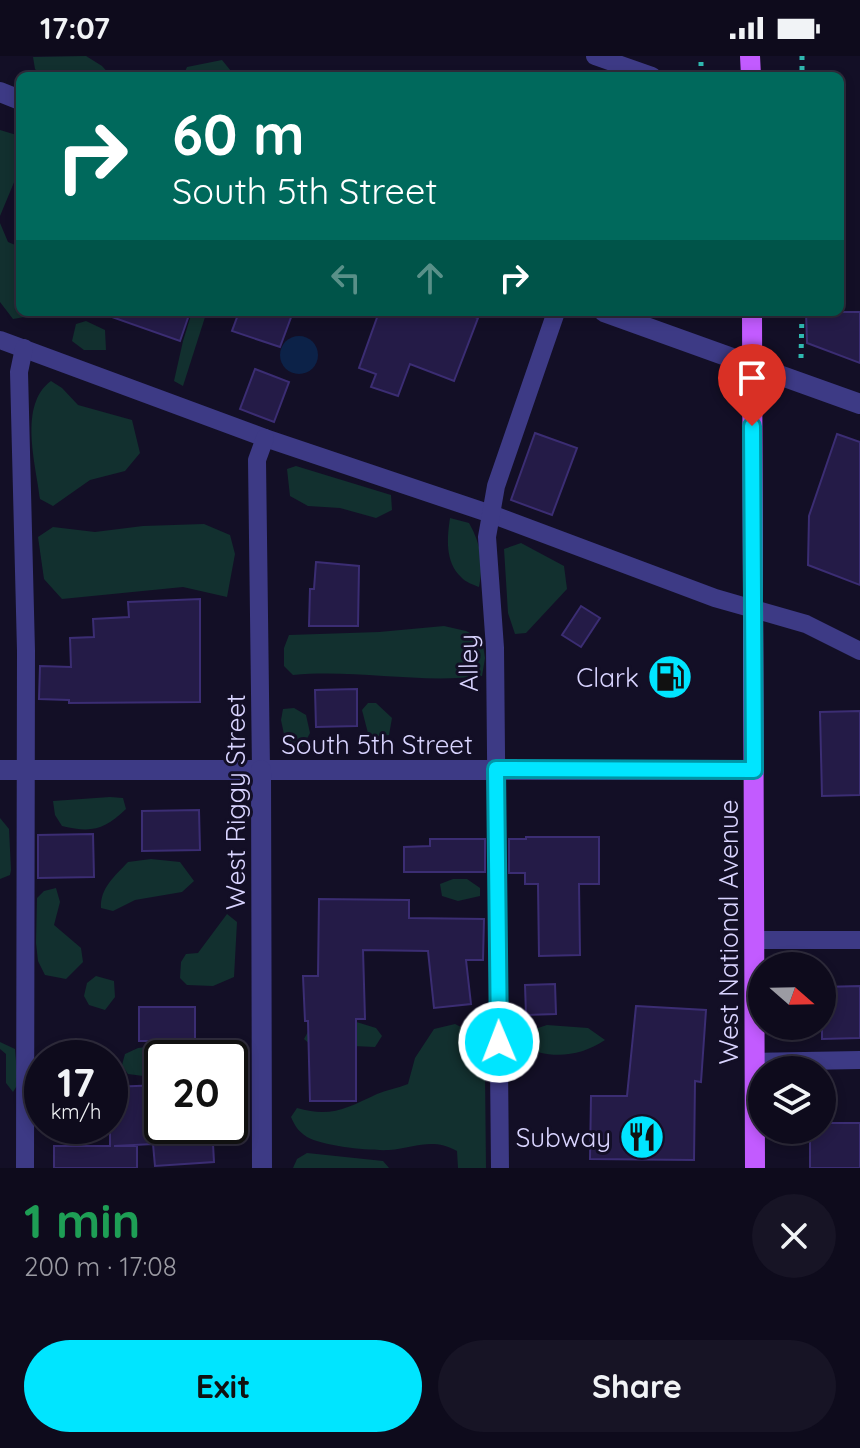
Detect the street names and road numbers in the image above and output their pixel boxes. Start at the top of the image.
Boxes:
street label: Alley [451,634,485,692]
street label: West Riggy Street [219,694,252,910]
street label: South 5th Street [281,728,473,761]
street label: West National Avenue [712,799,745,1065]

